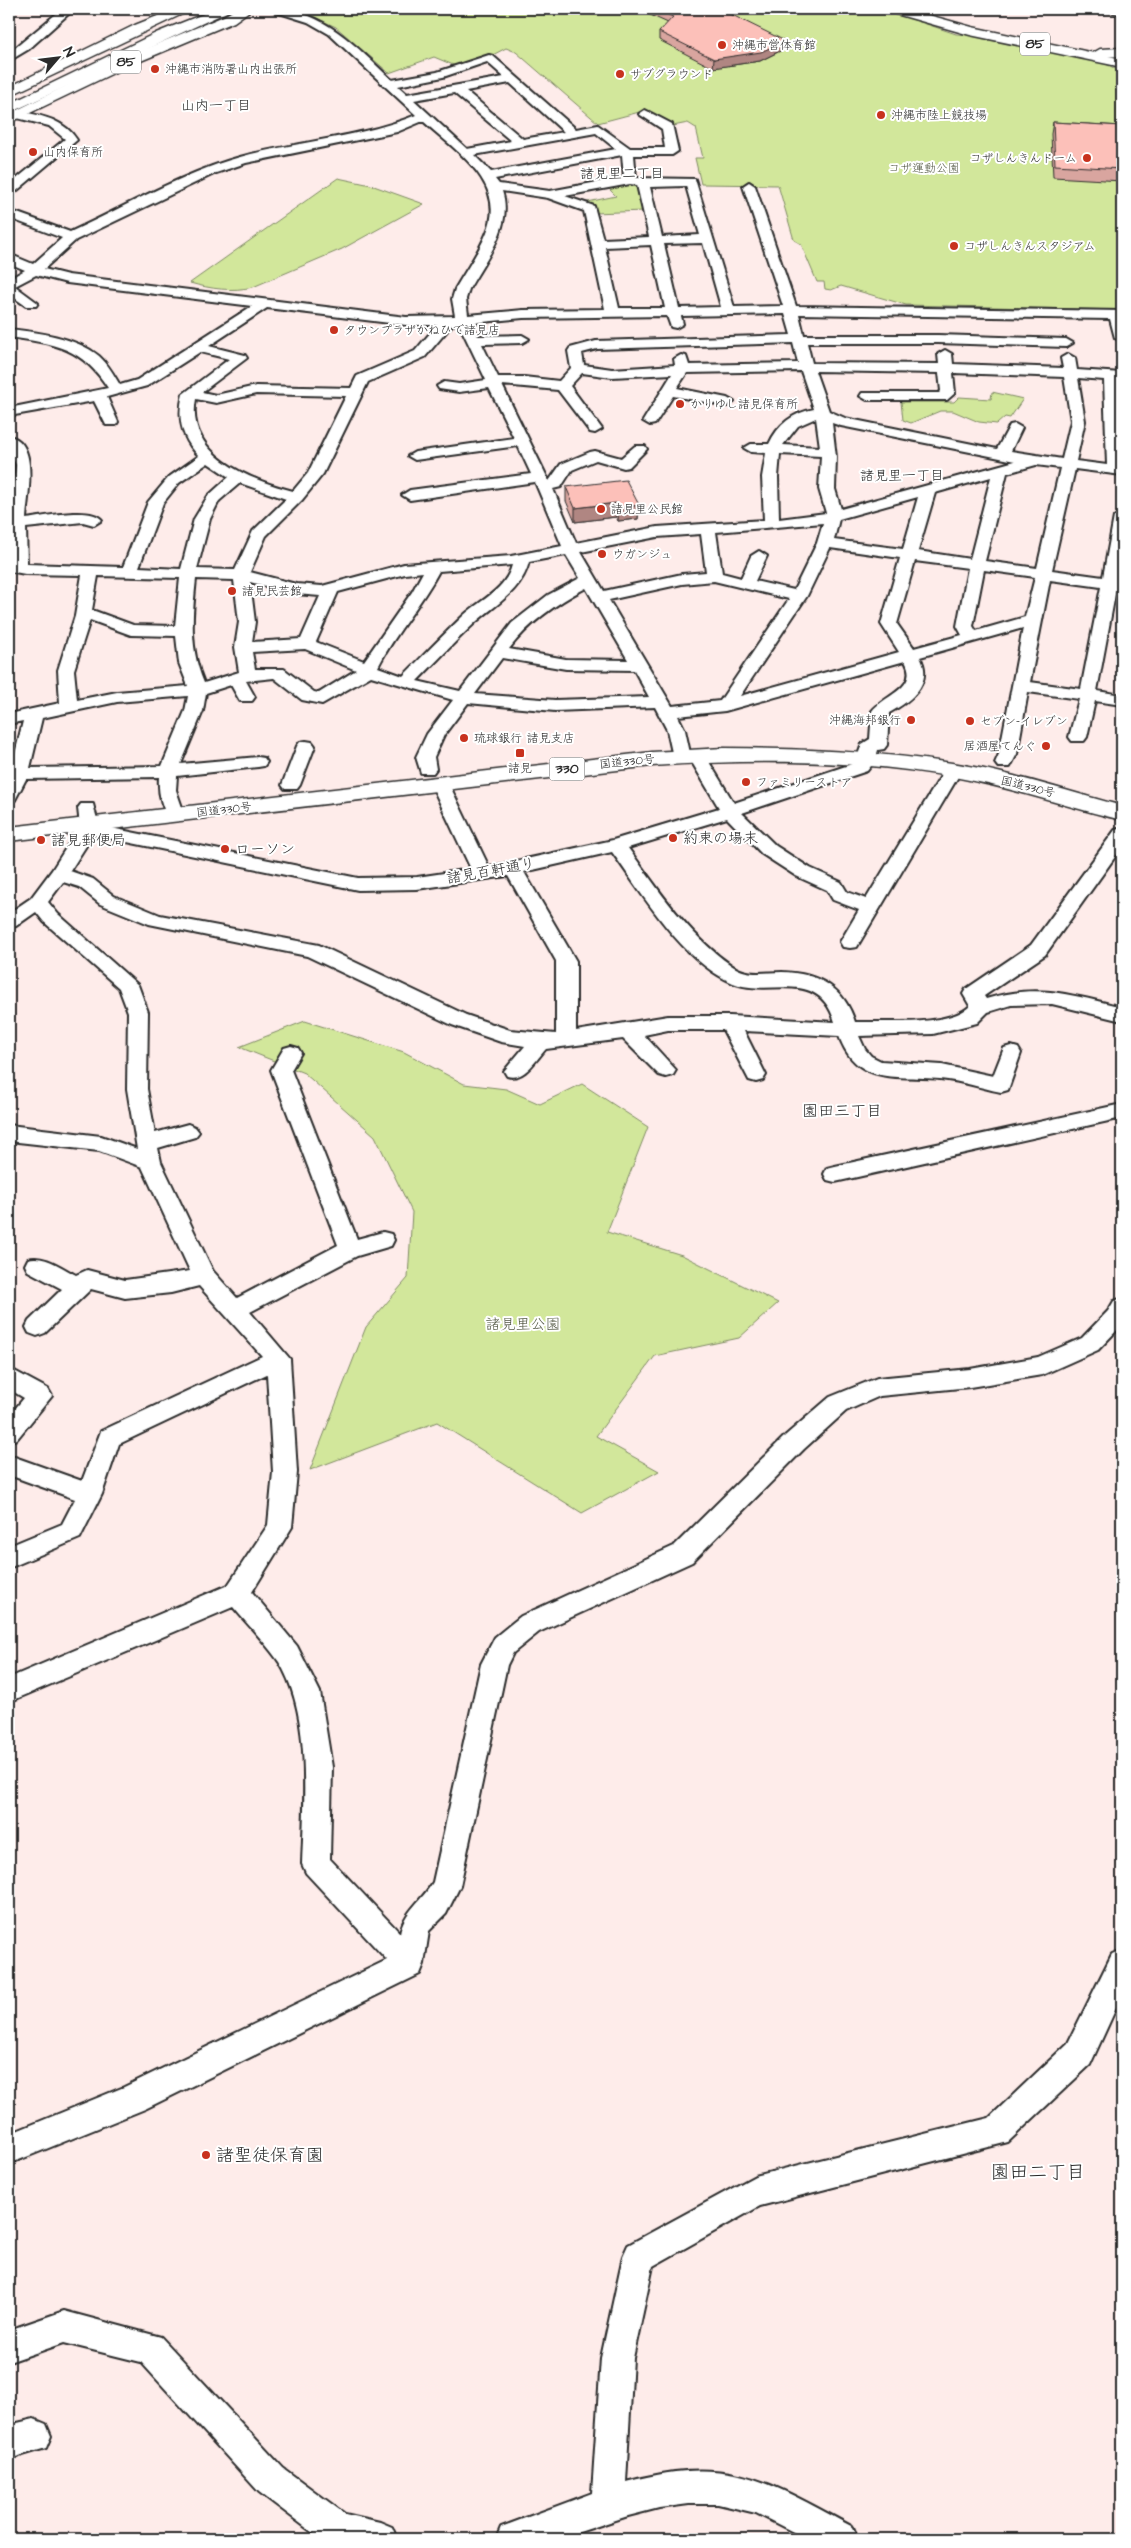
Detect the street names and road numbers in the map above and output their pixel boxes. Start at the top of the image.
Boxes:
road number: 85 [1020,33,1050,56]
road number: 85 [111,51,141,74]
street label: 国道330号 [598,751,656,773]
road number: 330 [550,758,584,781]
street label: 国道330号 [999,772,1057,802]
street label: 国道330号 [195,798,253,822]
street label: 諸見百軒通り [445,853,537,889]

